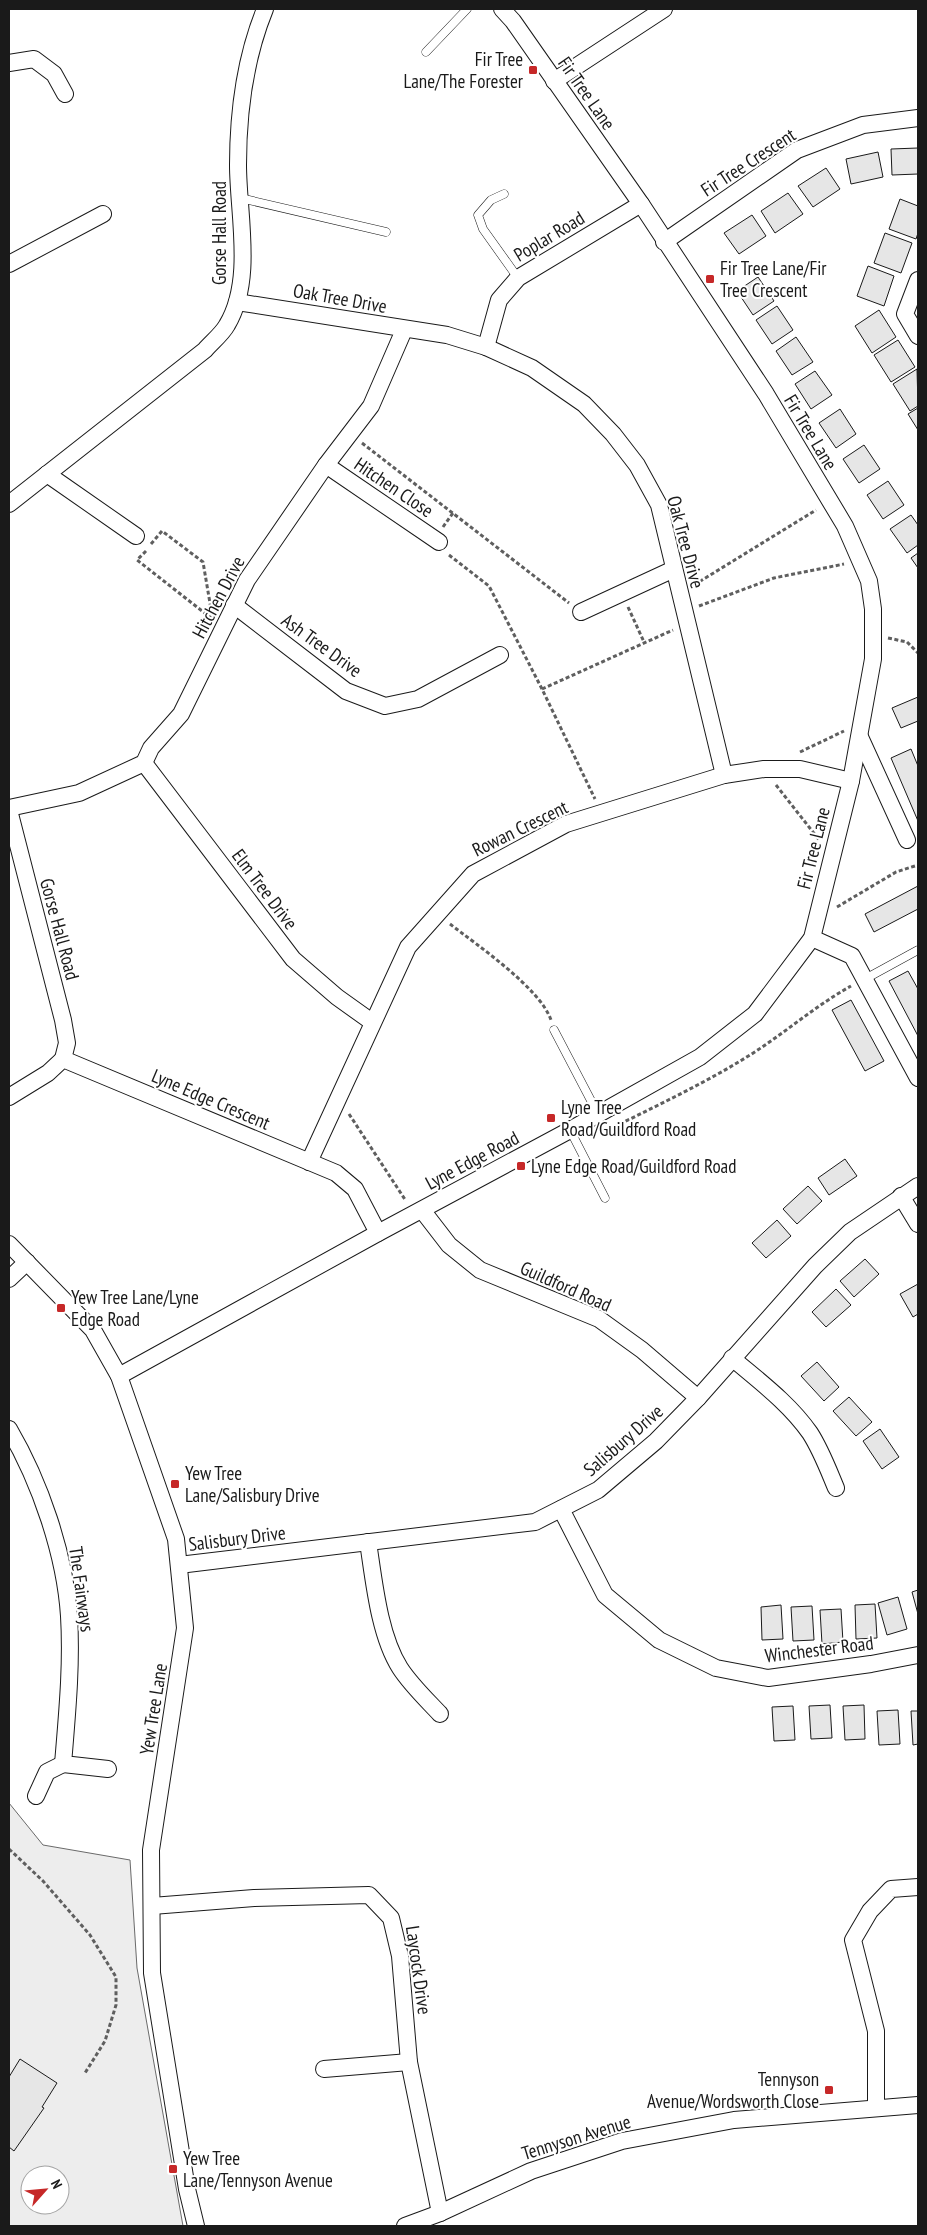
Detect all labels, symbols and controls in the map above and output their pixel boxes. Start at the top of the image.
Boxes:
place label: Fir Tree Lane/The Forester [404,47,524,93]
street label: Fir Tree Lane [553,52,621,134]
marker: Fir Tree Lane/The Forester [527,64,539,76]
street label: Fir Tree Crescent [696,122,801,202]
street label: Gorse Hall Road [207,181,231,285]
street label: Poplar Road [509,206,589,266]
place label: Fir Tree Lane/Fir Tree Crescent [720,256,827,302]
marker: Fir Tree Lane/Fir Tree Crescent [704,273,716,285]
street label: Oak Tree Drive [291,278,389,318]
street label: Fir Tree Lane [779,390,843,474]
street label: Hitchen Close [350,452,438,522]
street label: Oak Tree Drive [662,493,710,591]
street label: Hitchen Drive [186,552,250,642]
street label: Ash Tree Drive [277,608,367,682]
street label: Rowan Crescent [468,794,572,861]
street label: Fir Tree Lane [791,804,835,892]
street label: Elm Tree Drive [227,844,303,934]
street label: Gorse Hall Road [35,876,85,982]
street label: Lyne Edge Crescent [148,1063,274,1135]
place label: Lyne Tree Road/Guildford Road [561,1095,696,1141]
marker: Lyne Tree Road/Guildford Road [545,1112,557,1124]
street label: Lyne Edge Road [421,1125,523,1195]
place label: Lyne Edge Road/Guildford Road [531,1154,736,1178]
marker: Lyne Edge Road/Guildford Road [515,1160,527,1172]
street label: Guildford Road [517,1255,615,1317]
place label: Yew Tree Lane/Lyne Edge Road [71,1285,199,1331]
marker: Yew Tree Lane/Lyne Edge Road [55,1302,67,1314]
street label: Salisbury Drive [578,1399,668,1481]
place label: Yew Tree Lane/Salisbury Drive [185,1461,320,1507]
marker: Yew Tree Lane/Salisbury Drive [169,1478,181,1490]
street label: Salisbury Drive [187,1520,287,1556]
street label: The Fairways [64,1545,100,1633]
street label: Winchester Road [763,1630,875,1668]
street label: Yew Tree Lane [134,1661,172,1757]
street label: Laycock Drive [401,1924,437,2016]
place label: Tennyson Avenue/Wordsworth Close [647,2067,819,2113]
marker: Tennyson Avenue/Wordsworth Close [823,2084,835,2096]
street label: Tennyson Avenue [519,2109,634,2165]
place label: Yew Tree Lane/Tennyson Avenue [183,2146,333,2192]
marker: Yew Tree Lane/Tennyson Avenue [167,2163,179,2175]
north arrow [20,2165,70,2215]
text: N [47,2177,66,2192]

